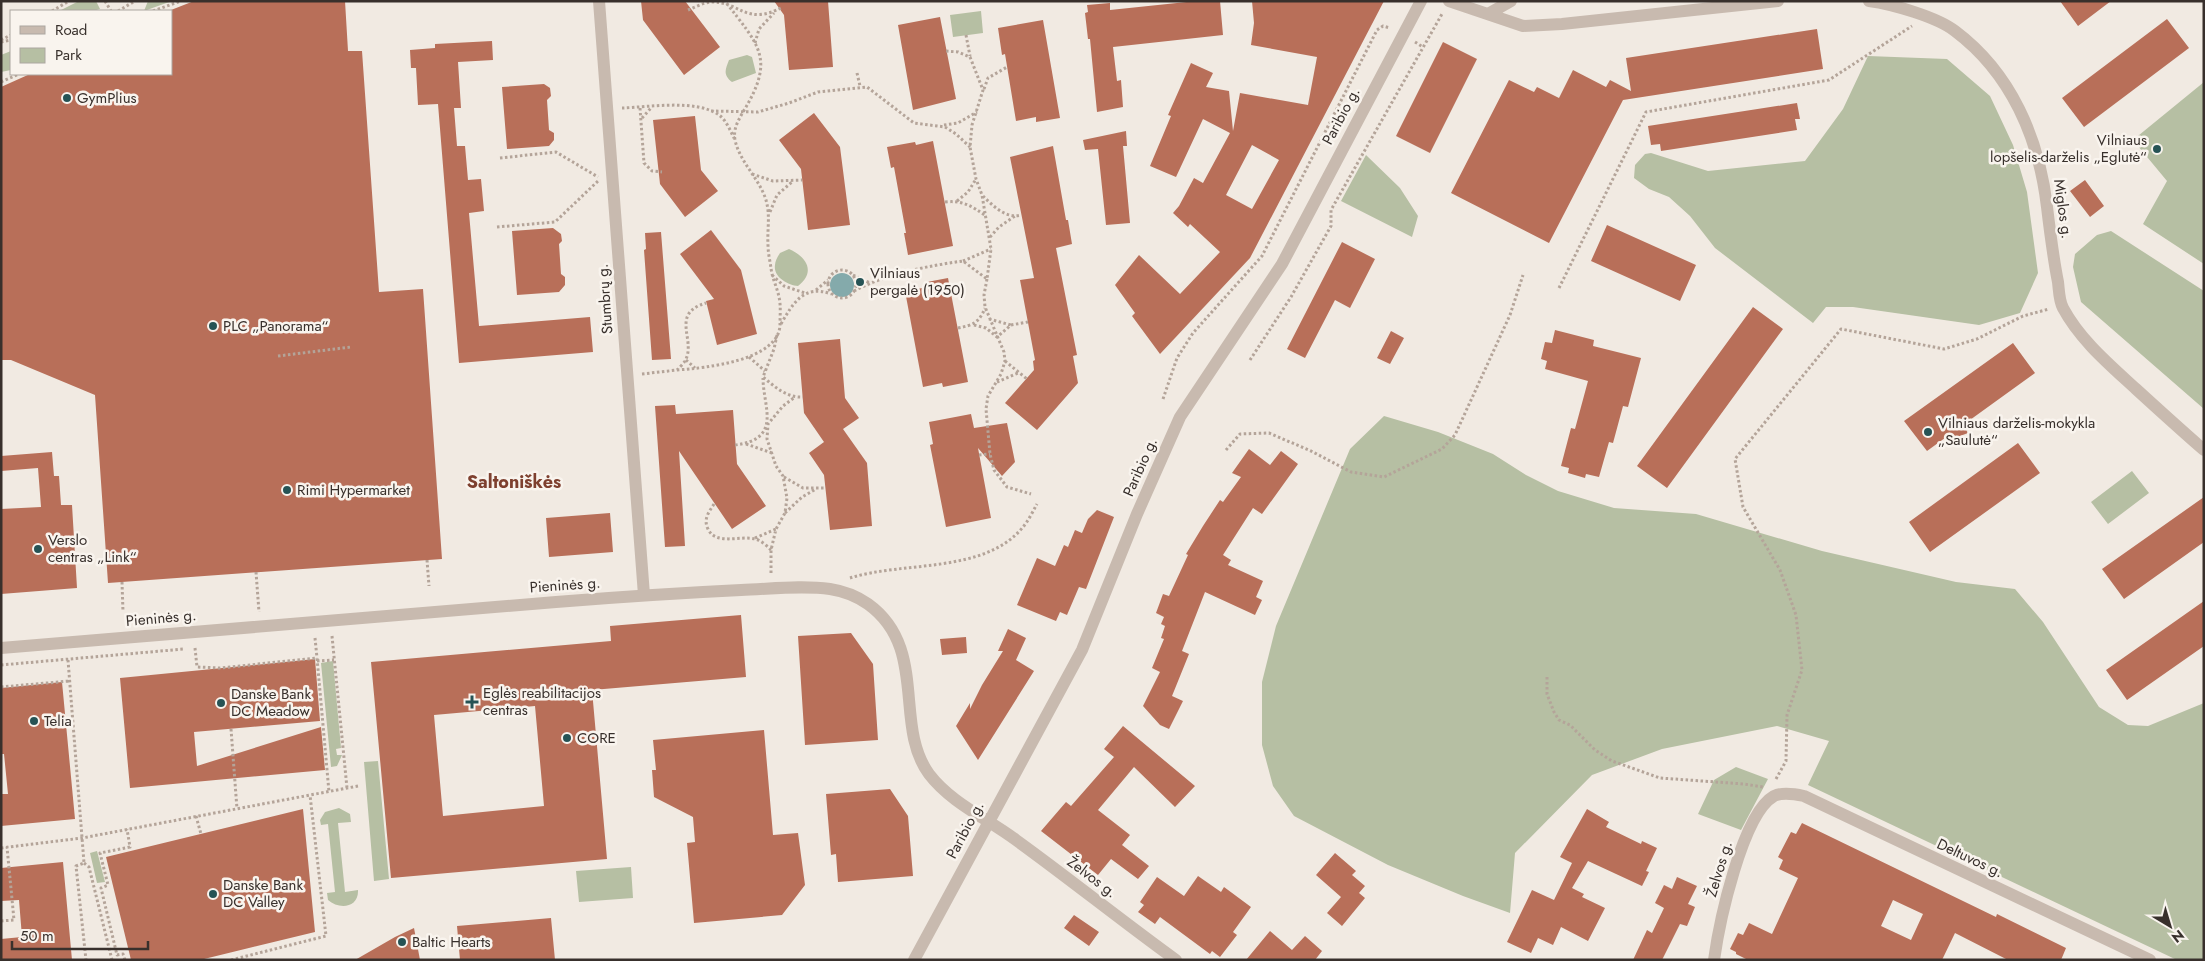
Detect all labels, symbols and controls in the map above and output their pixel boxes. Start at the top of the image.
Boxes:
legend [10,10,172,75]
text: Road [55,19,87,41]
text: Park [55,44,82,66]
street label: Paribio g. [1317,83,1365,149]
place label: GymPlius [77,87,137,109]
marker: GymPlius [61,92,73,104]
place label: Vilniaus lopšelis-darželis „Eglutė“ [1990,129,2147,168]
marker: Vilniaus lopšelis-darželis „Eglutė“ [2151,143,2163,155]
street label: Miglos g. [2048,178,2078,240]
place label: Vilniaus pergalė (1950) [870,262,965,301]
street label: Stumbrų g. [592,263,618,335]
marker: Vilniaus pergalė (1950) [854,276,866,288]
place label: PLC „Panorama“ [223,315,328,337]
marker: PLC „Panorama“ [207,320,219,332]
place label: Vilniaus darželis-mokykla „Saulutė“ [1938,412,2095,451]
marker: Vilniaus darželis-mokykla „Saulutė“ [1922,426,1934,438]
street label: Paribio g. [1117,434,1163,500]
district label: Saltoniškės [467,469,561,495]
place label: Rimi Hypermarket [297,479,410,501]
marker: Rimi Hypermarket [281,484,293,496]
place label: Verslo centras „Link“ [48,529,137,568]
marker: Verslo centras „Link“ [32,543,44,555]
street label: Pieninės g. [529,572,601,598]
street label: Pieninės g. [125,604,197,632]
place label: Eglės reabilitacijos centras [483,682,601,721]
place label: Danske Bank DC Meadow [231,683,311,722]
marker: Eglės reabilitacijos centras [465,695,479,709]
marker: Danske Bank DC Meadow [215,697,227,709]
place label: Telia [44,710,72,732]
marker: Telia [28,715,40,727]
place label: CORE [577,727,616,749]
marker: CORE [561,732,573,744]
street label: Paribio g. [941,797,989,863]
street label: Deltuvos g. [1933,833,2007,883]
street label: Želvos g. [1700,838,1738,900]
street label: Želvos g. [1062,851,1122,903]
place label: Danske Bank DC Valley [223,874,303,913]
marker: Danske Bank DC Valley [207,888,219,900]
north arrow [2145,901,2195,951]
scale bar [12,918,149,950]
text: 50 m [20,925,54,947]
text: N [2167,925,2189,948]
place label: Baltic Hearts [412,931,491,953]
marker: Baltic Hearts [396,936,408,948]

